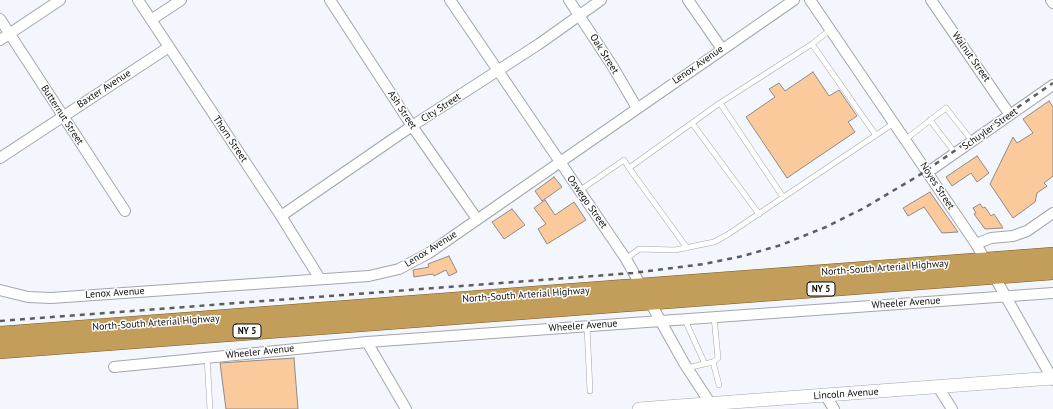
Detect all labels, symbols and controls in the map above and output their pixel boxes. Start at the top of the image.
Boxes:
street label: Walnut Street [949,30,993,84]
street label: Oak Street [587,32,621,76]
street label: Lenox Avenue [670,43,726,87]
street label: Baxter Avenue [75,67,133,111]
street label: Butternut Street [38,83,86,147]
street label: Ash Street [385,88,419,132]
street label: City Street [419,91,463,125]
street label: Schuyler Street [960,105,1020,153]
street label: Thorn Street [210,113,250,165]
street label: Noyes Street [917,160,957,212]
street label: Oswego Street [564,173,610,231]
street label: Lenox Avenue [403,228,459,270]
street label: North-South Arterial Highway [821,258,949,278]
road number: NY 5 [807,282,835,296]
street label: Lenox Avenue [85,285,145,301]
street label: North-South Arterial Highway [462,285,590,305]
street label: Wheeler Avenue [871,295,941,311]
street label: North-South Arterial Highway [92,313,220,333]
street label: Wheeler Avenue [548,318,618,334]
road number: NY 5 [233,324,261,338]
street label: Wheeler Avenue [225,342,295,362]
street label: Lincoln Avenue [813,386,879,402]

